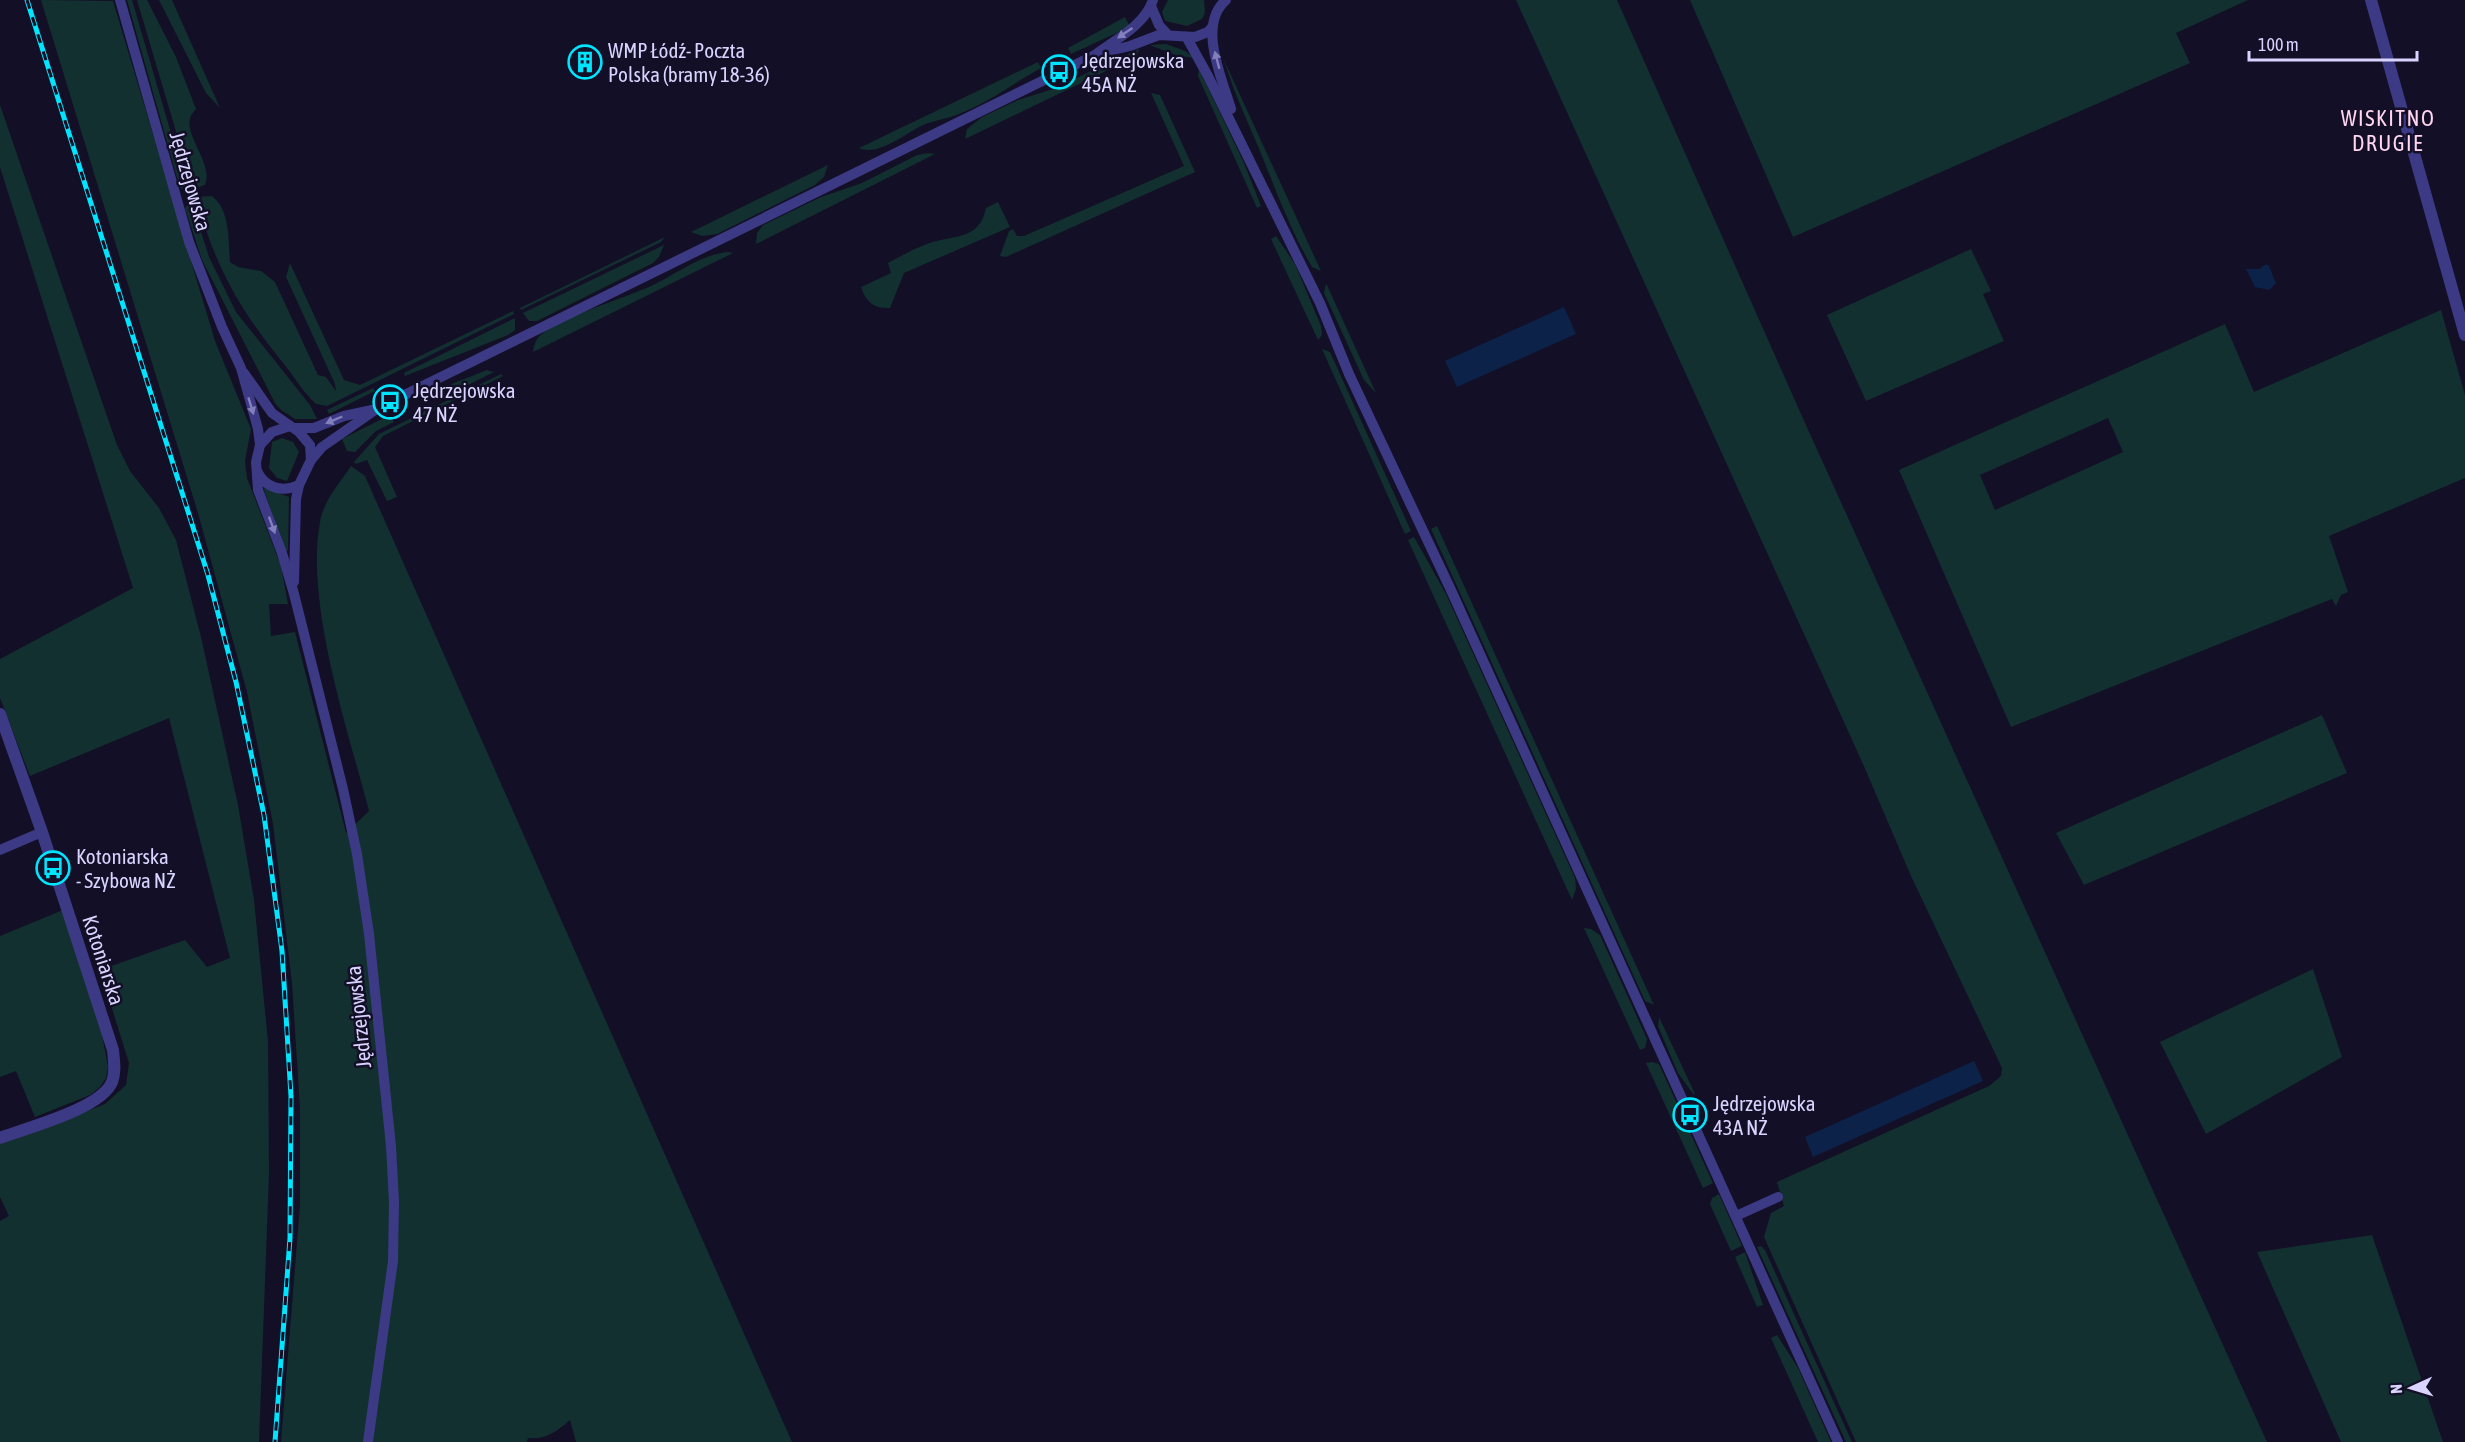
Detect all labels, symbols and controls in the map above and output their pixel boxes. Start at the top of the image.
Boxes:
scale bar [2249,24,2417,62]
one-way arrow [1118,27,1134,39]
text: 100 m [2258,34,2299,55]
place label: WMP Łódź- Poczta Polska (bramy 18-36) [608,38,770,86]
building icon: WMP Łódź- Poczta Polska (bramy 18-36) [567,44,603,80]
place label: Jędrzejowska 45A NŻ [1082,48,1185,96]
one-way arrow [1212,51,1221,69]
bus stop icon: Jędrzejowska 45A NŻ [1041,54,1077,90]
district label: WISKITNO DRUGIE [2341,105,2435,156]
street label: Jędrzejowska [165,128,217,234]
place label: Jędrzejowska 47 NŻ [413,378,516,426]
bus stop icon: Jędrzejowska 47 NŻ [372,384,408,420]
one-way arrow [247,397,256,415]
one-way arrow [324,415,342,425]
one-way arrow [268,517,278,535]
place label: Kotoniarska - Szybowa NŻ [76,844,176,892]
bus stop icon: Kotoniarska - Szybowa NŻ [35,850,71,886]
street label: Kotoniarska [78,912,130,1008]
street label: Jędrzejowska [341,965,375,1069]
place label: Jędrzejowska 43A NŻ [1713,1091,1816,1139]
bus stop icon: Jędrzejowska 43A NŻ [1672,1097,1708,1133]
north arrow [2381,1358,2441,1418]
text: N [2387,1384,2405,1394]

